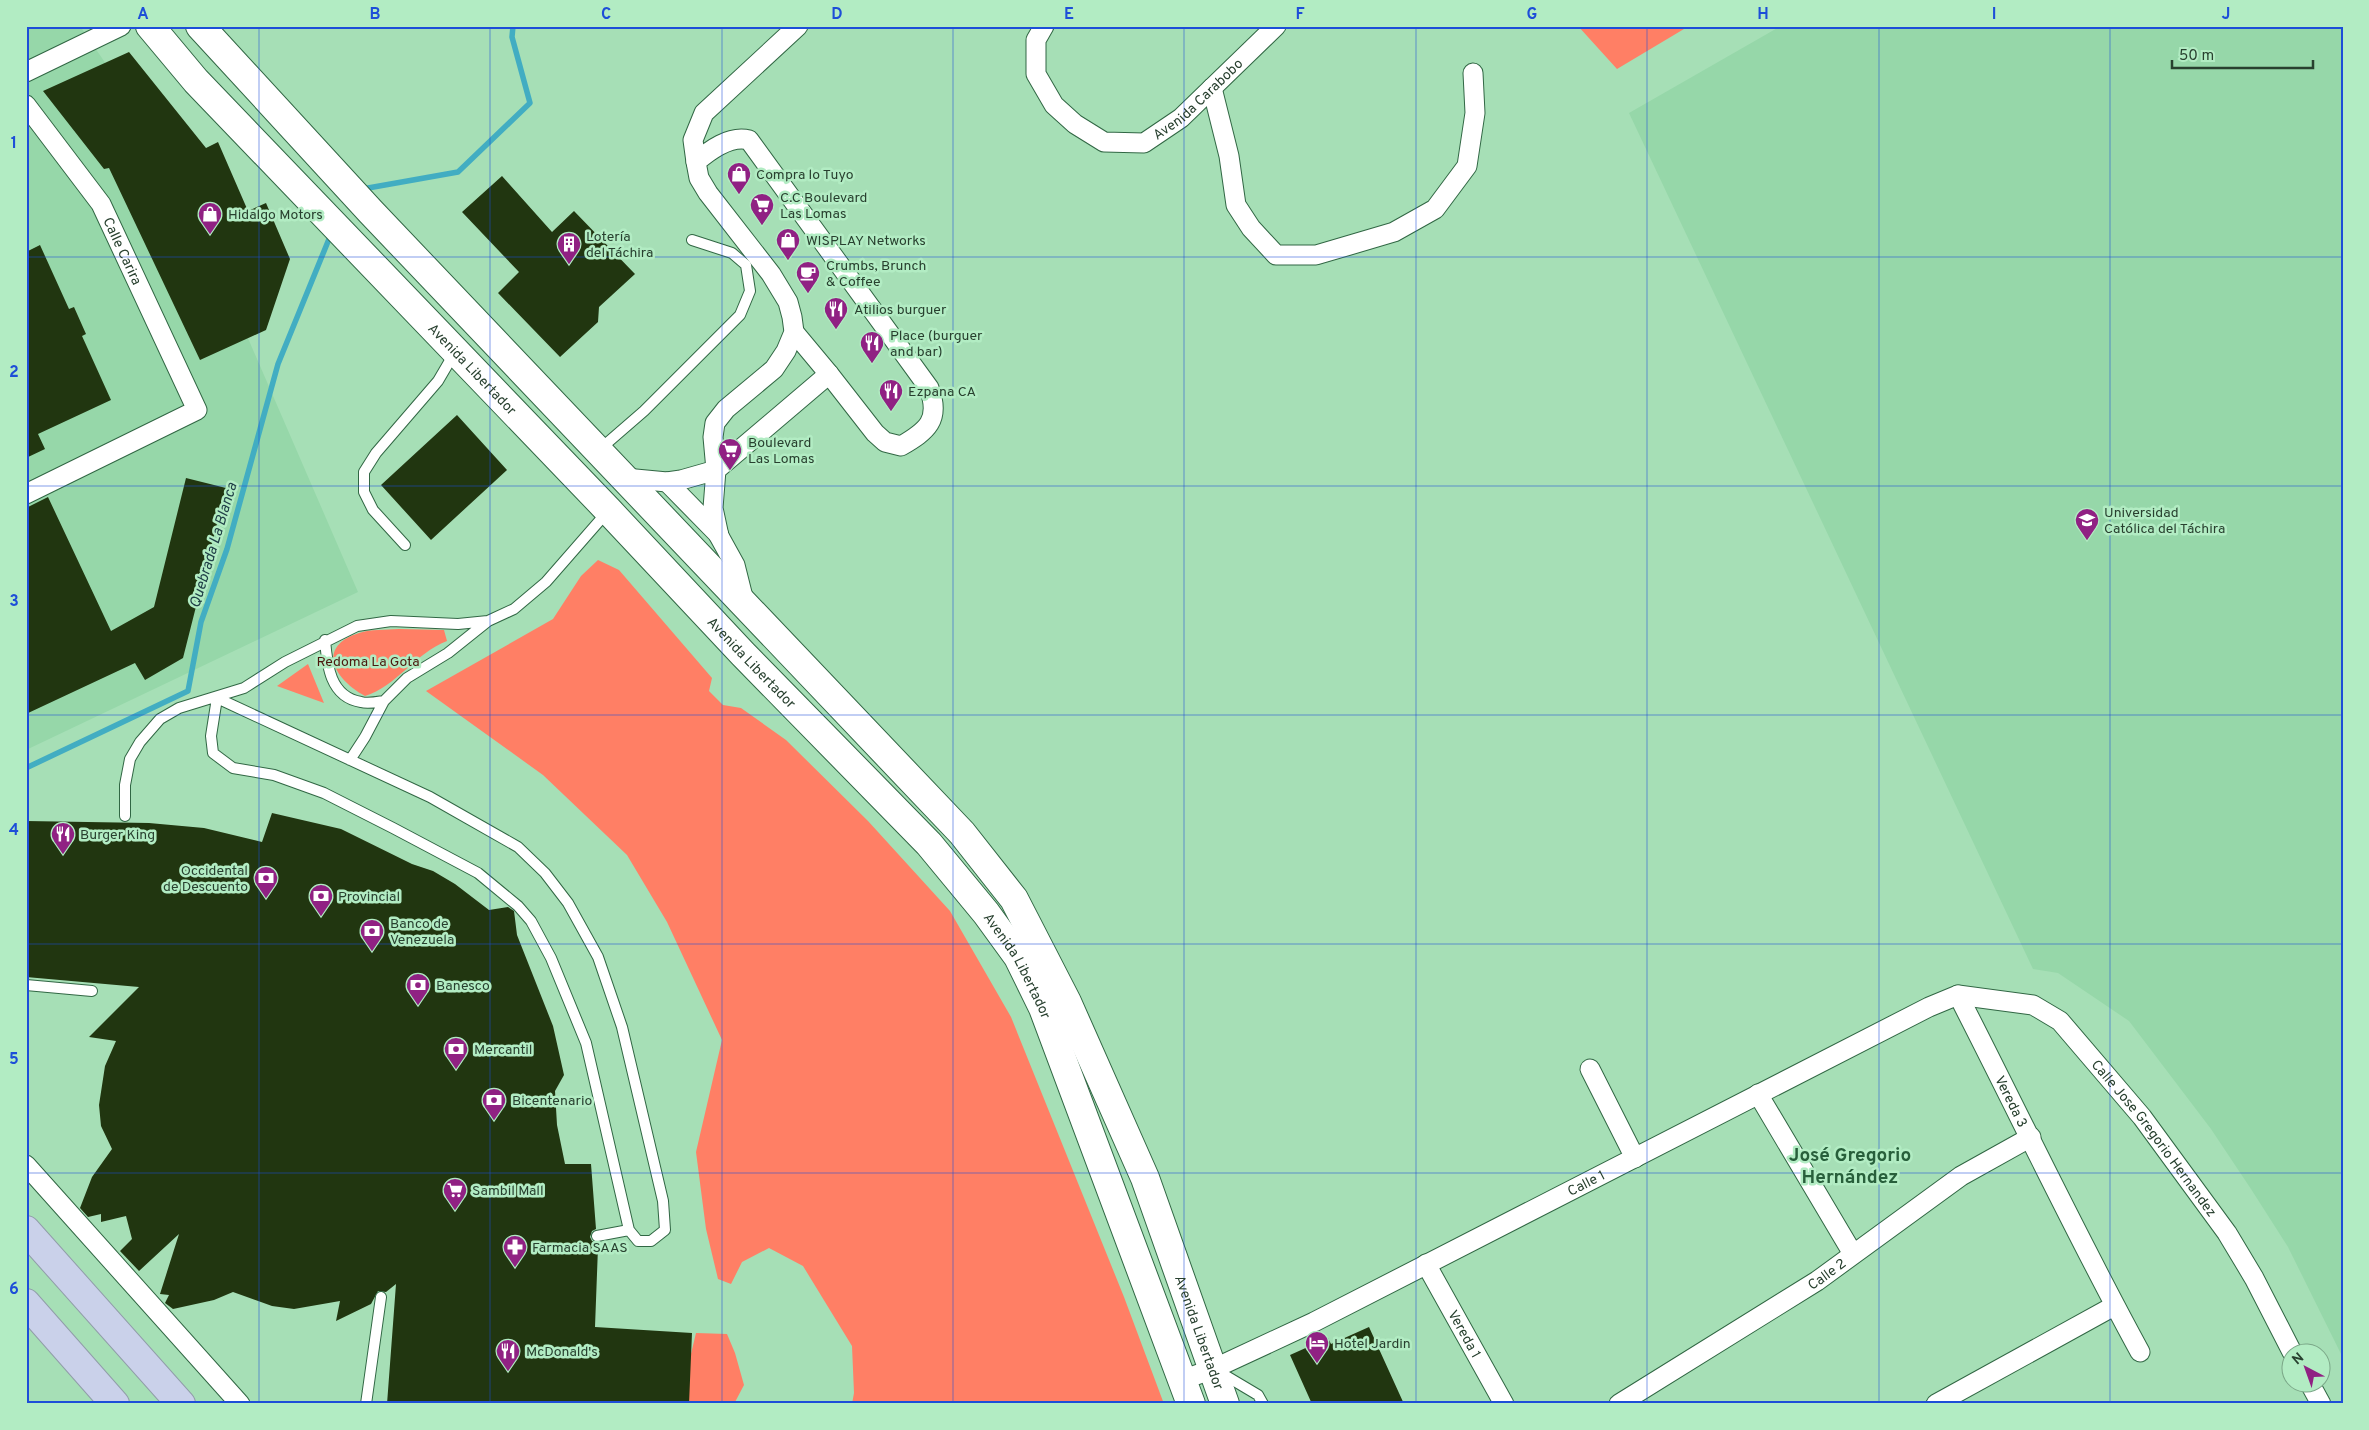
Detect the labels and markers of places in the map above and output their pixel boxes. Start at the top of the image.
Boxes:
shop icon: Compra lo Tuyo [726,161,752,195]
place label: Compra lo Tuyo [756,167,854,184]
place label: C.C Boulevard Las Lomas [780,190,867,223]
supermarket icon: C.C Boulevard Las Lomas [749,192,775,226]
shop icon: Hidalgo Motors [197,201,223,235]
place label: Hidalgo Motors [228,207,323,224]
shop icon: WISPLAY Networks [775,227,801,261]
place label: Lotería del Táchira [586,229,653,262]
building icon: Lotería del Táchira [556,231,582,265]
place label: WISPLAY Networks [806,233,926,250]
place label: Crumbs, Brunch & Coffee [826,258,926,291]
cafe icon: Crumbs, Brunch & Coffee [795,260,821,294]
restaurant icon: Atilios burguer [823,296,849,330]
place label: Atilios burguer [854,302,947,319]
place label: Place (burguer and bar) [890,328,983,361]
restaurant icon: Place (burguer and bar) [859,330,885,364]
restaurant icon: Ezpana CA [878,378,904,412]
place label: Ezpana CA [908,384,976,401]
place label: Boulevard Las Lomas [748,435,814,468]
supermarket icon: Boulevard Las Lomas [717,437,743,471]
place label: Universidad Católica del Táchira [2104,505,2225,538]
school or university icon: Universidad Católica del Táchira [2074,507,2100,541]
restaurant icon: Burger King [50,821,76,855]
place label: Burger King [80,827,155,844]
place label: Occidental de Descuento [163,863,248,896]
bank icon: Occidental de Descuento [253,865,279,899]
bank icon: Provincial [308,883,334,917]
place label: Provincial [338,889,400,906]
place label: Banco de Venezuela [390,916,454,949]
bank icon: Banco de Venezuela [359,918,385,952]
bank icon: Banesco [405,972,431,1006]
place label: Banesco [436,978,490,995]
bank icon: Mercantil [443,1036,469,1070]
place label: Mercantil [474,1042,532,1059]
bank icon: Bicentenario [481,1087,507,1121]
place label: Bicentenario [512,1093,592,1110]
supermarket icon: Sambil Mall [442,1177,468,1211]
place label: Sambil Mall [472,1183,544,1200]
pharmacy icon: Farmacia SAAS [502,1234,528,1268]
place label: Farmacia SAAS [532,1240,628,1257]
hotel icon: Hotel Jardin [1304,1330,1330,1364]
place label: Hotel Jardin [1334,1336,1411,1353]
restaurant icon: McDonald's [495,1338,521,1372]
place label: McDonald's [526,1344,598,1361]

